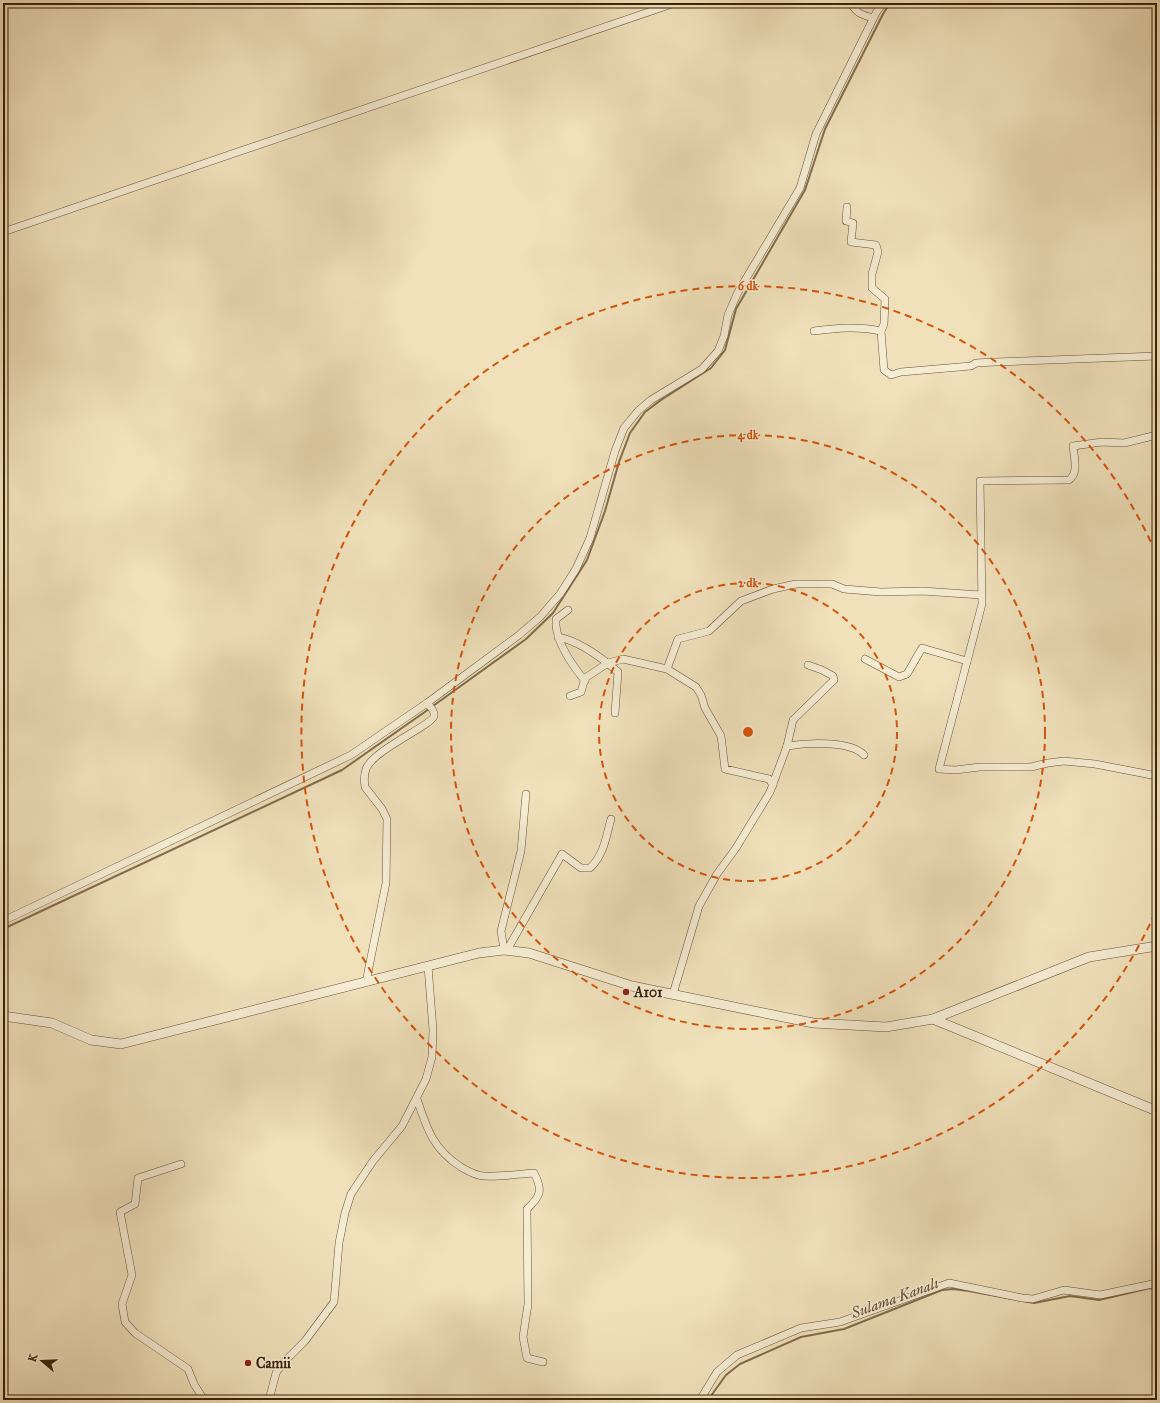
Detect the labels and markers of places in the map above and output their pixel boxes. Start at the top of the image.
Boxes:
centre of rings [741,725,755,739]
place label: A101 [633,984,663,1001]
marker: A101 [621,987,631,997]
place label: Camii [256,1355,291,1372]
marker: Camii [243,1358,253,1368]

